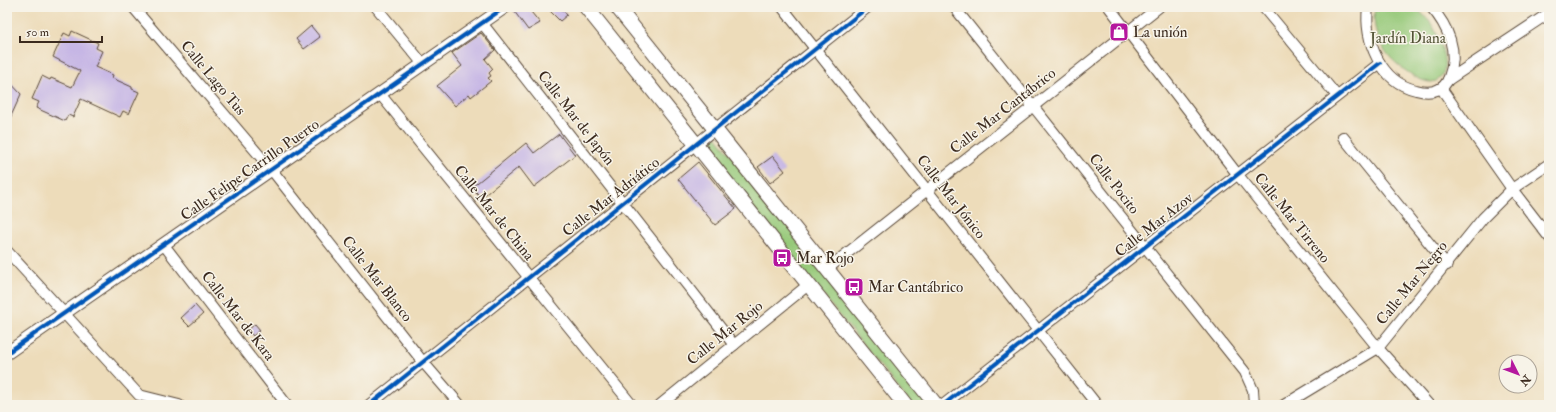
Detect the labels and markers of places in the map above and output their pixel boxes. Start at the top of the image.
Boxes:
shop icon: La unión [1108,21,1130,43]
place label: La unión [1133,23,1188,42]
bus stop icon: Mar Rojo [771,247,793,269]
place label: Mar Rojo [796,249,854,268]
bus stop icon: Mar Cantábrico [843,276,865,298]
place label: Mar Cantábrico [868,278,963,297]

